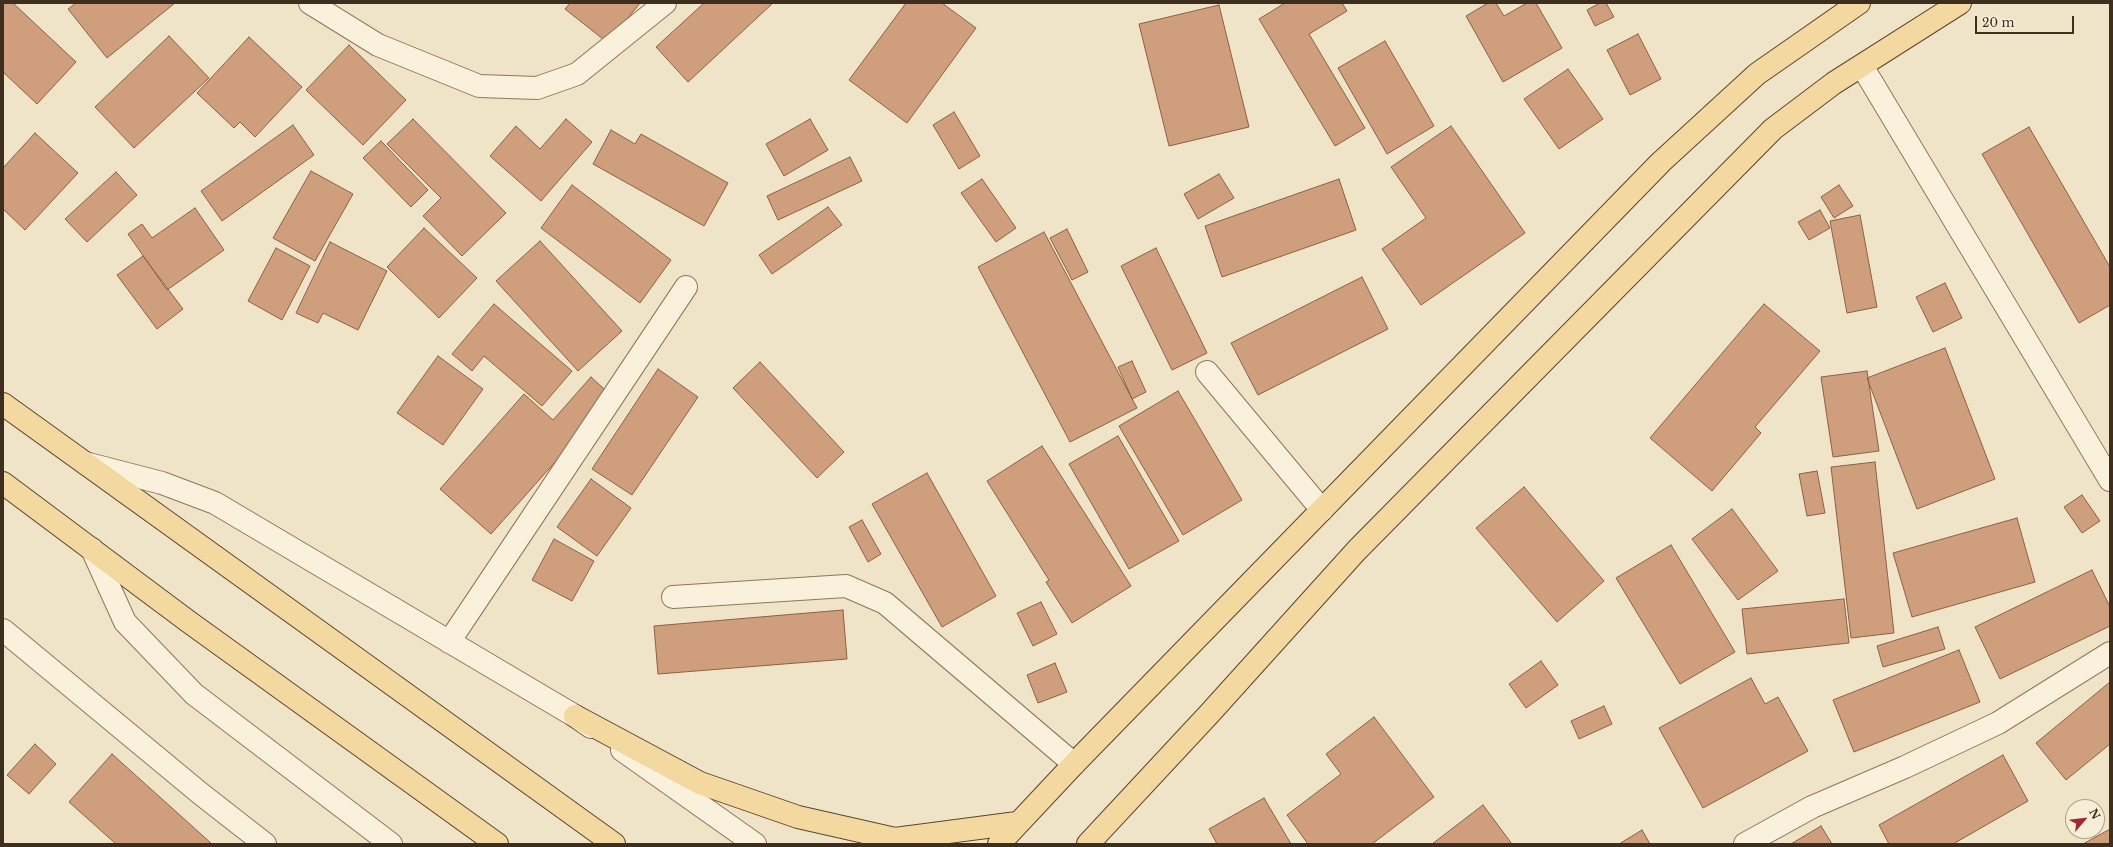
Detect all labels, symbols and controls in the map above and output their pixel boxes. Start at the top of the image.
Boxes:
scale bar [1977,8,2076,34]
text: 20 m [1982,15,2014,30]
north arrow [2065,799,2105,839]
text: N [2086,806,2103,822]

